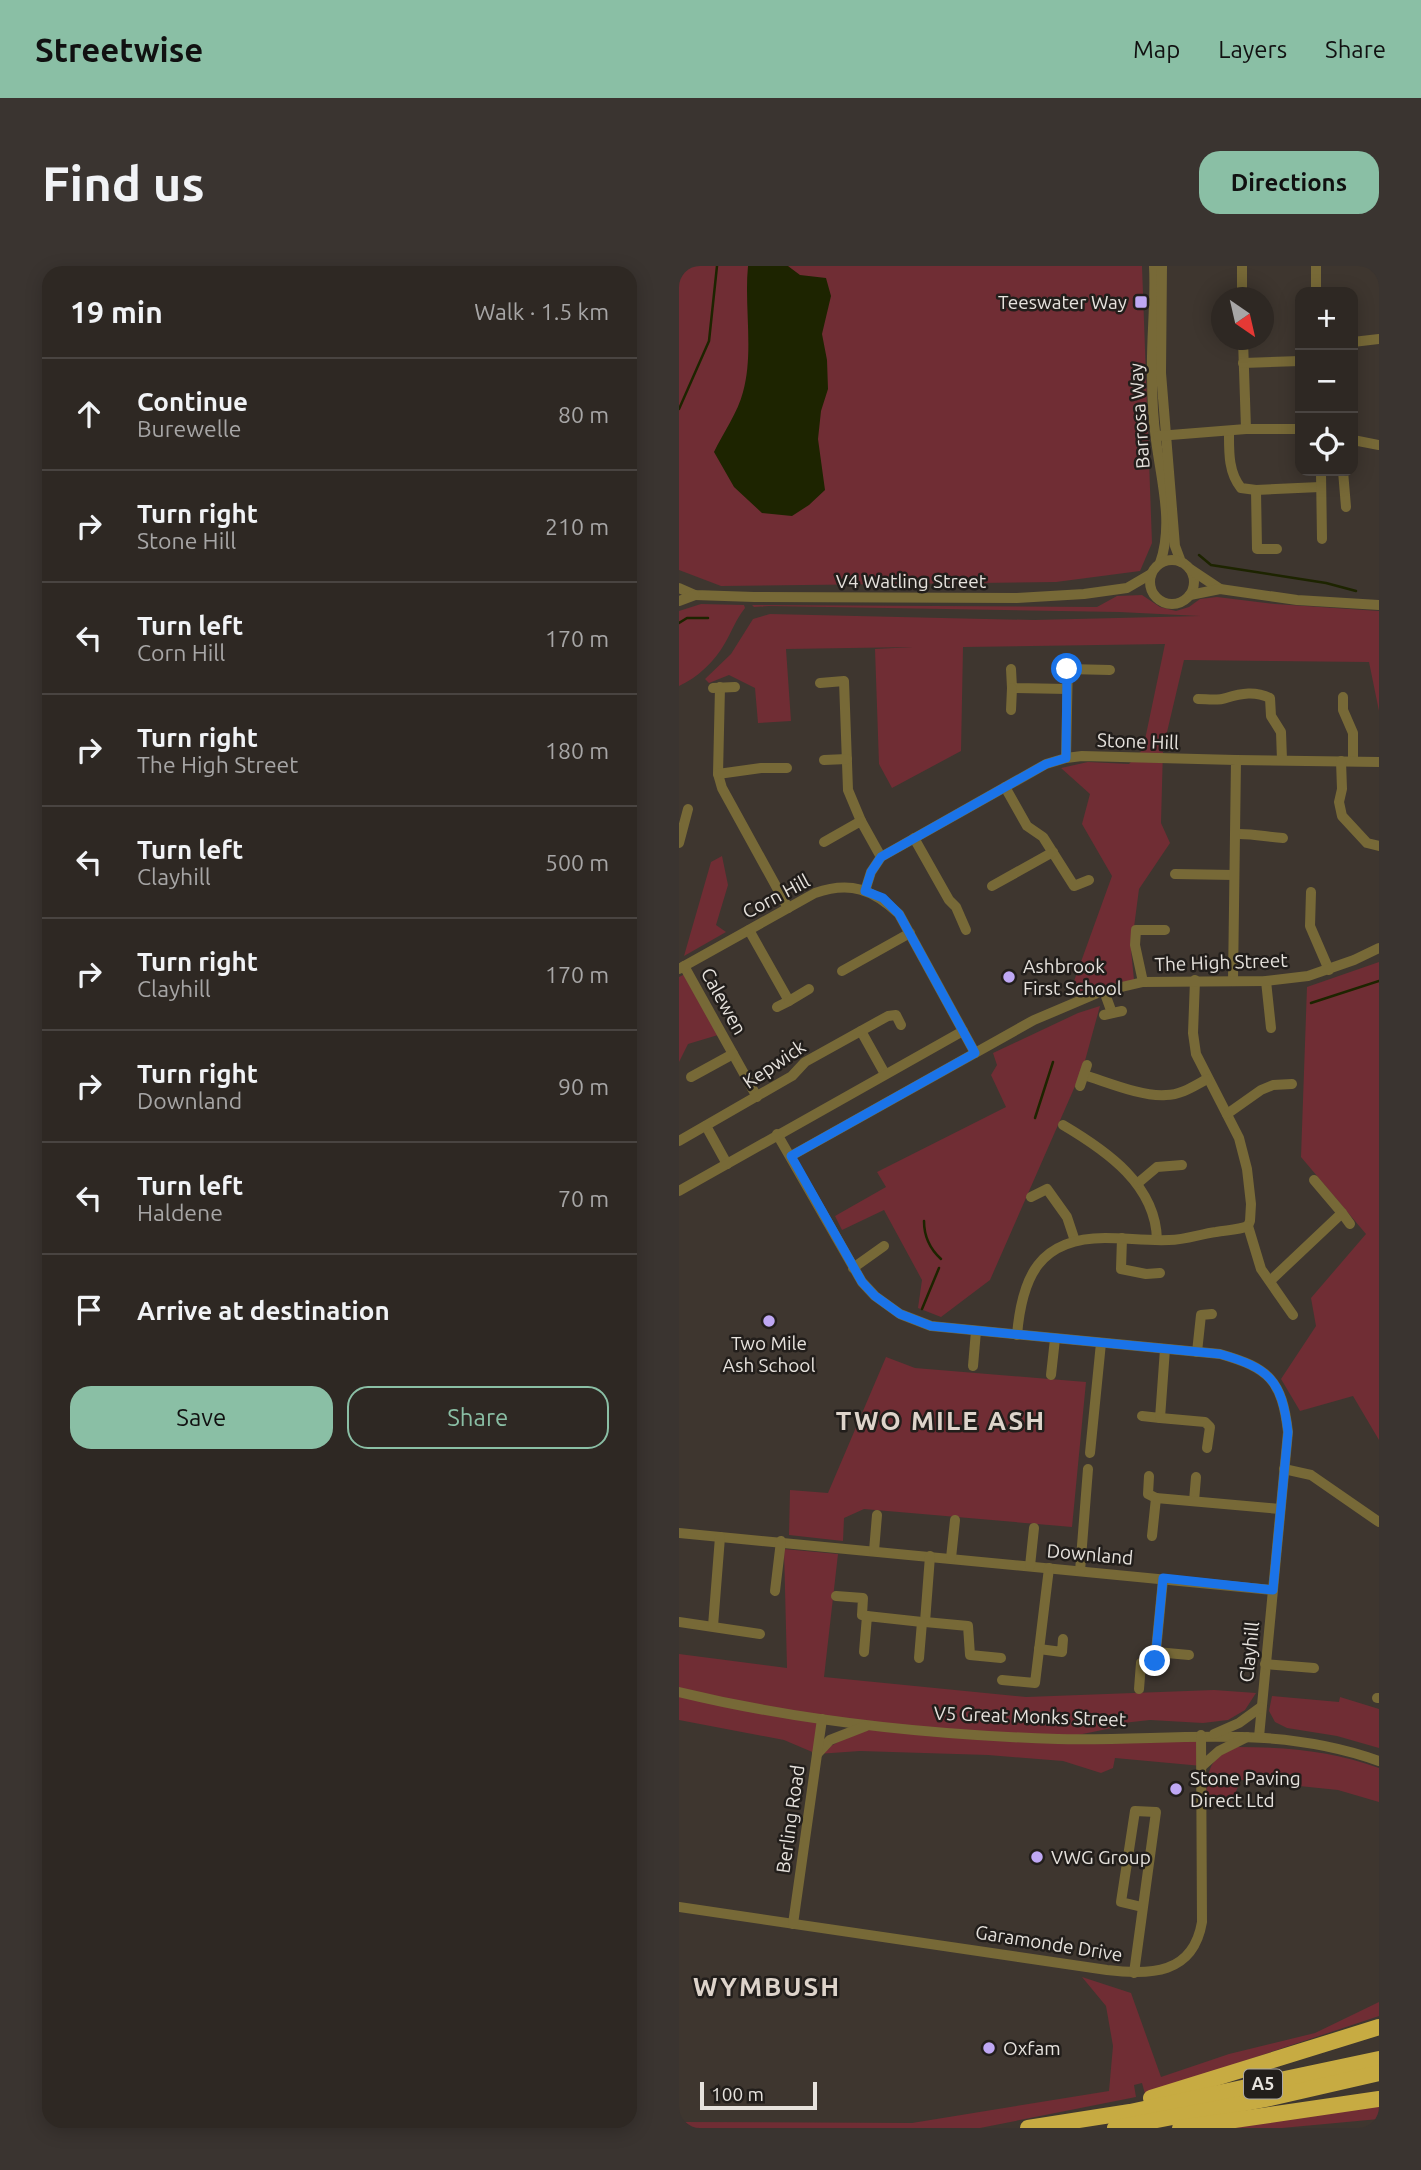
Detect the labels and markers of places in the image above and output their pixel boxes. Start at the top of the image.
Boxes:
place label: Teeswater Way [998,291,1127,313]
marker: Teeswater Way [1133,294,1149,310]
place label: Ashbrook First School [1023,955,1122,999]
marker: Ashbrook First School [1001,969,1017,985]
marker: Two Mile Ash School [761,1313,777,1329]
place label: Two Mile Ash School [723,1332,815,1376]
place label: Stone Paving Direct Ltd [1190,1767,1301,1811]
marker: Stone Paving Direct Ltd [1168,1781,1184,1797]
place label: VWG Group [1051,1846,1151,1868]
marker: VWG Group [1029,1849,1045,1865]
place label: Oxfam [1003,2037,1061,2059]
marker: Oxfam [981,2040,997,2056]

